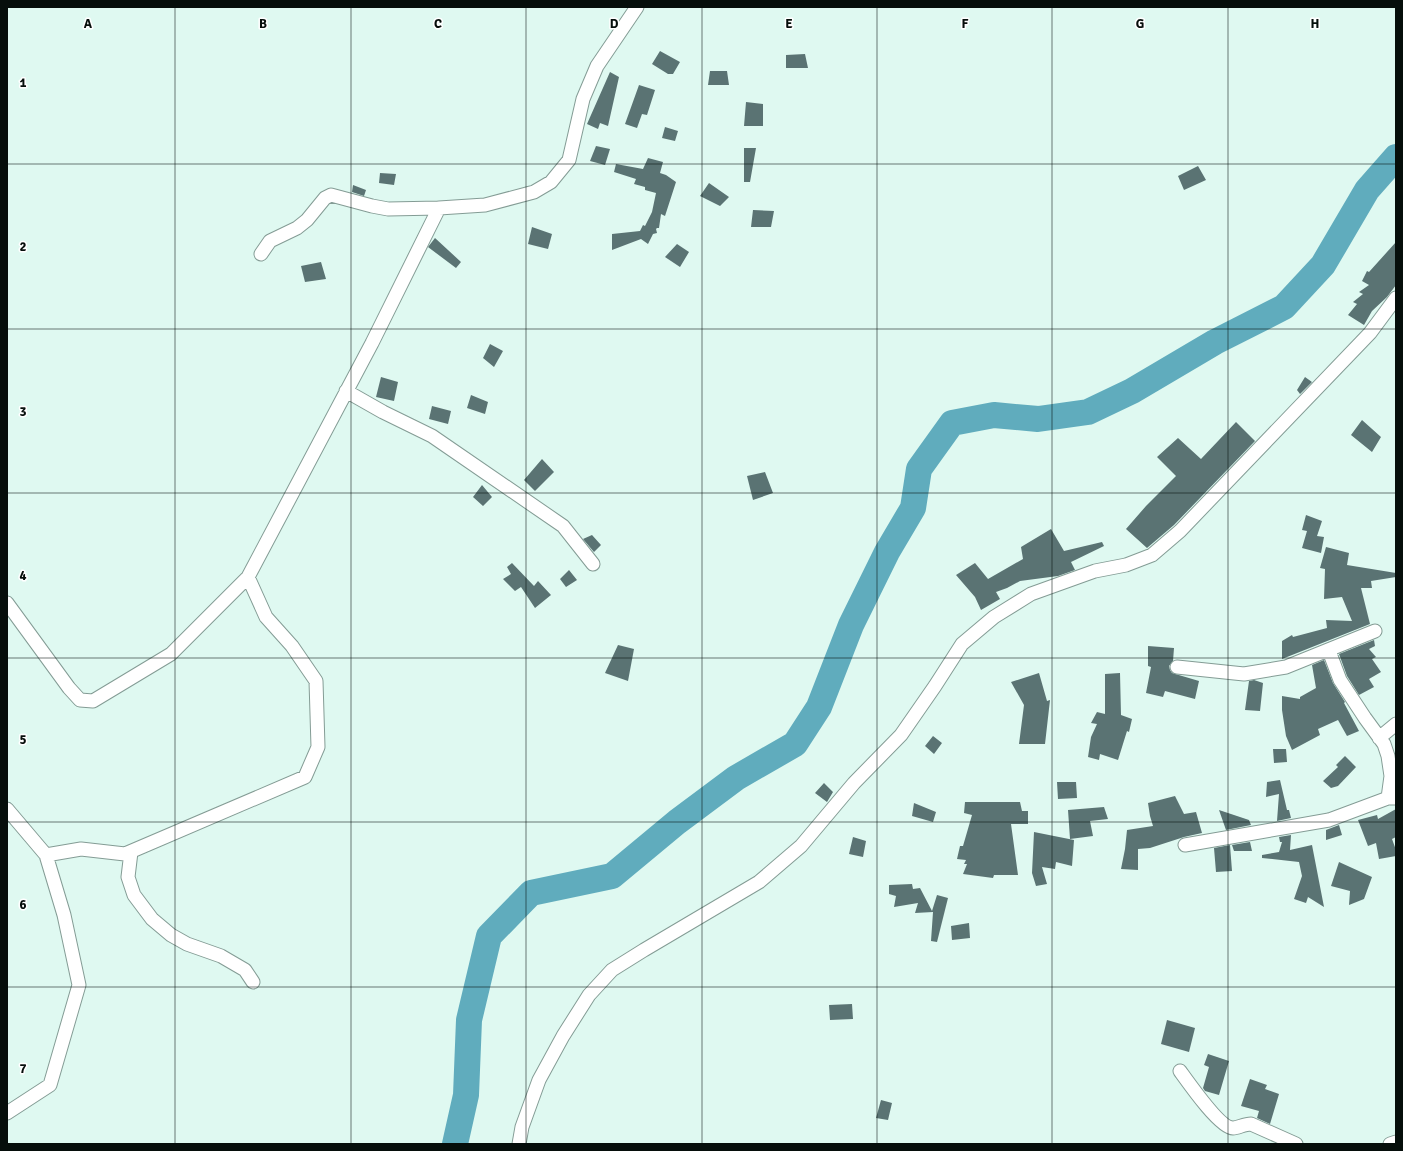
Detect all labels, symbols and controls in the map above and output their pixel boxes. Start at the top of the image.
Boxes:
text: A [84,16,93,32]
text: B [259,16,267,32]
text: C [434,16,442,32]
text: D [610,16,619,32]
text: E [785,16,793,32]
text: F [962,16,969,32]
text: G [1136,16,1144,32]
text: H [1311,16,1319,32]
text: 1 [19,75,27,91]
text: 2 [19,239,27,255]
text: 3 [19,404,27,420]
text: 4 [19,568,27,584]
text: 5 [19,732,27,748]
text: 6 [19,897,27,913]
text: 7 [19,1061,27,1077]

